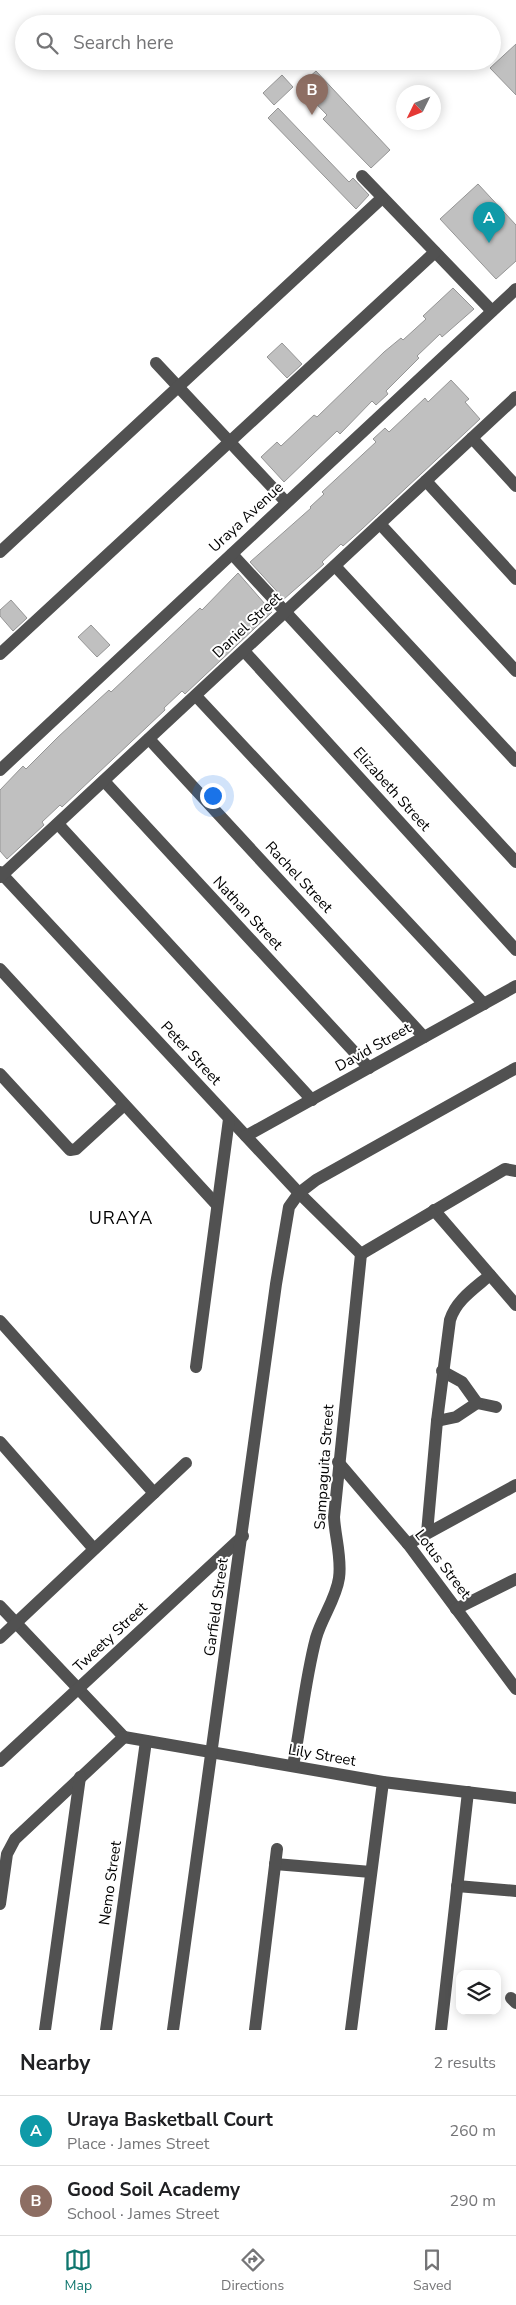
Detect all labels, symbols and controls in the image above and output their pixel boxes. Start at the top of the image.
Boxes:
search box [15,15,501,70]
icon: search [33,29,61,57]
text: Search here [73,30,174,56]
pin: B [296,74,328,115]
north arrow [396,85,441,130]
pin: A [473,202,505,243]
street label: Uraya Avenue [205,477,287,557]
street label: Daniel Street [208,587,287,662]
street label: Elizabeth Street [349,743,436,836]
your location [200,783,226,809]
street label: Rachel Street [261,837,338,918]
street label: Nathan Street [209,872,288,955]
street label: Peter Street [156,1017,226,1090]
street label: David Street [332,1018,415,1076]
district label: URAYA [89,1206,153,1230]
street label: Sampaguita Street [310,1403,338,1530]
street label: Lotus Street [410,1525,476,1603]
street label: Garfield Street [199,1556,233,1657]
street label: Tweety Street [69,1597,152,1676]
street label: Lily Street [287,1739,358,1771]
street label: Nemo Street [94,1839,126,1927]
map controls [456,1970,501,2015]
button: layers [456,1970,501,2015]
text: Nearby [20,2049,90,2077]
text: 2 results [434,2052,496,2074]
text: Uraya Basketball Court [67,2107,273,2133]
text: A [30,2120,42,2142]
text: 260 m [449,2120,496,2142]
text: Place · James Street [67,2133,209,2155]
text: Good Soil Academy [67,2177,240,2203]
text: B [30,2190,42,2212]
text: 290 m [449,2190,496,2212]
text: School · James Street [67,2203,219,2225]
tab: Map [64,2246,92,2295]
tab: Directions [221,2246,284,2295]
tab: Saved [413,2246,452,2295]

